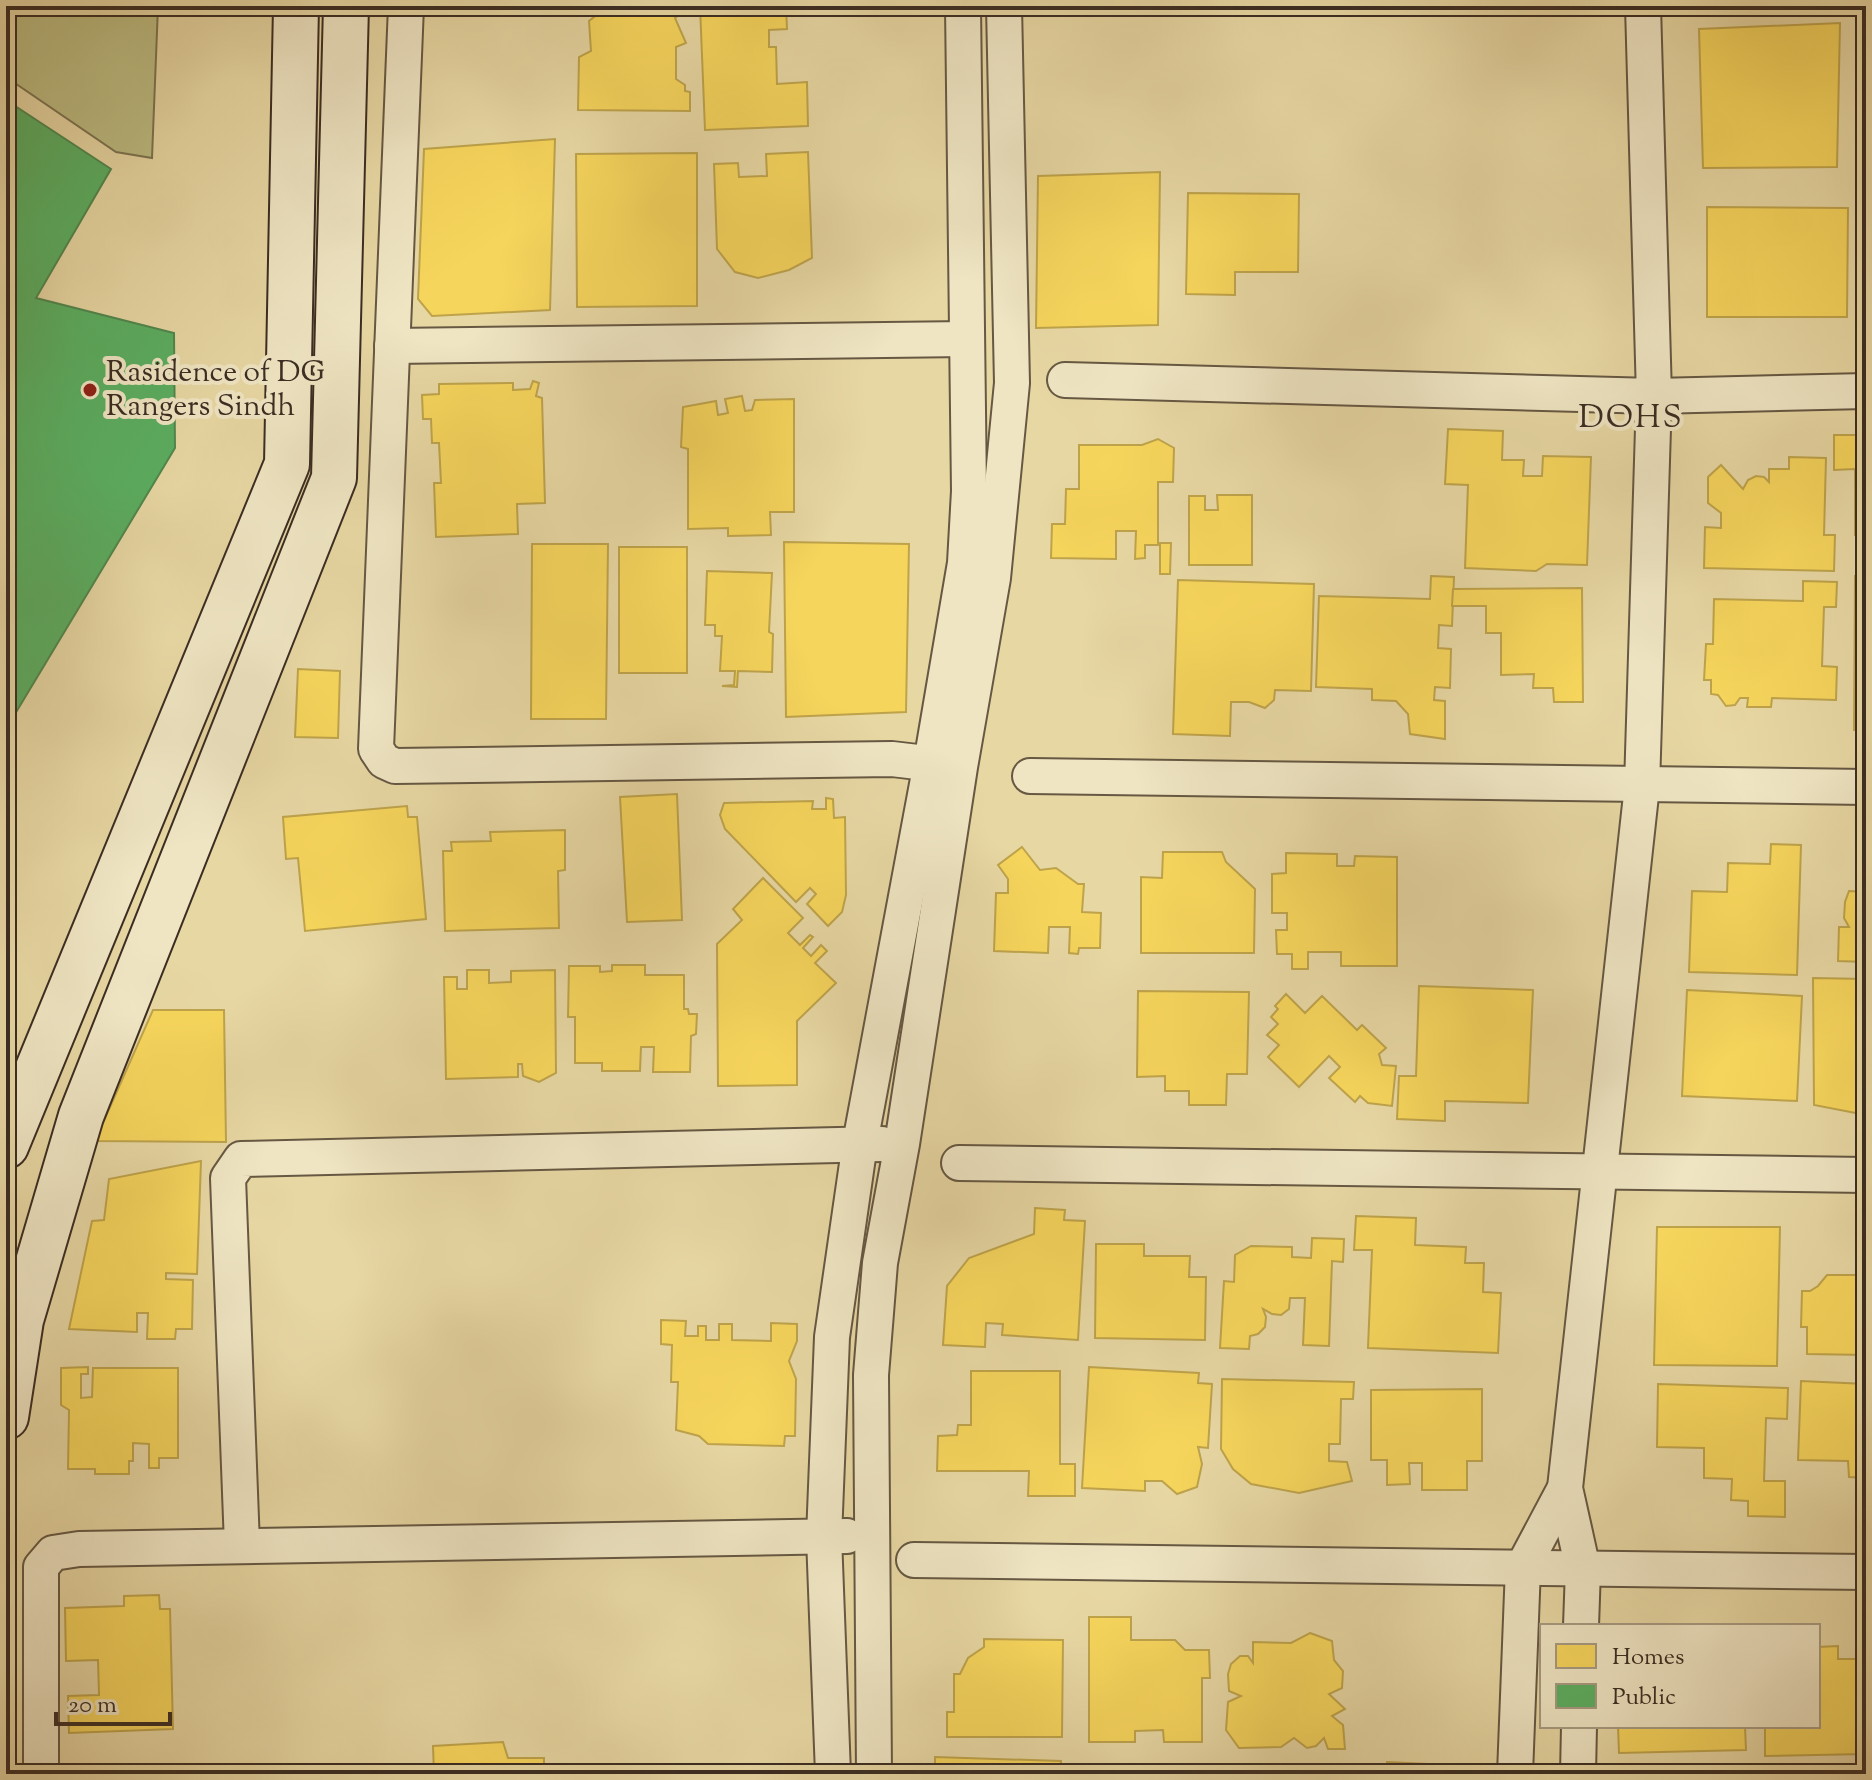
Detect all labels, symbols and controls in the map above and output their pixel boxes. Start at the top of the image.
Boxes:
place label: Rasidence of DG Rangers Sindh [106,352,325,429]
marker: Rasidence of DG Rangers Sindh [81,381,99,399]
district label: DOHS [1578,396,1684,442]
legend [1540,1624,1820,1728]
text: Homes [1612,1641,1684,1675]
scale bar [56,1676,170,1726]
text: Public [1612,1681,1676,1715]
text: 20 m [68,1689,117,1723]

